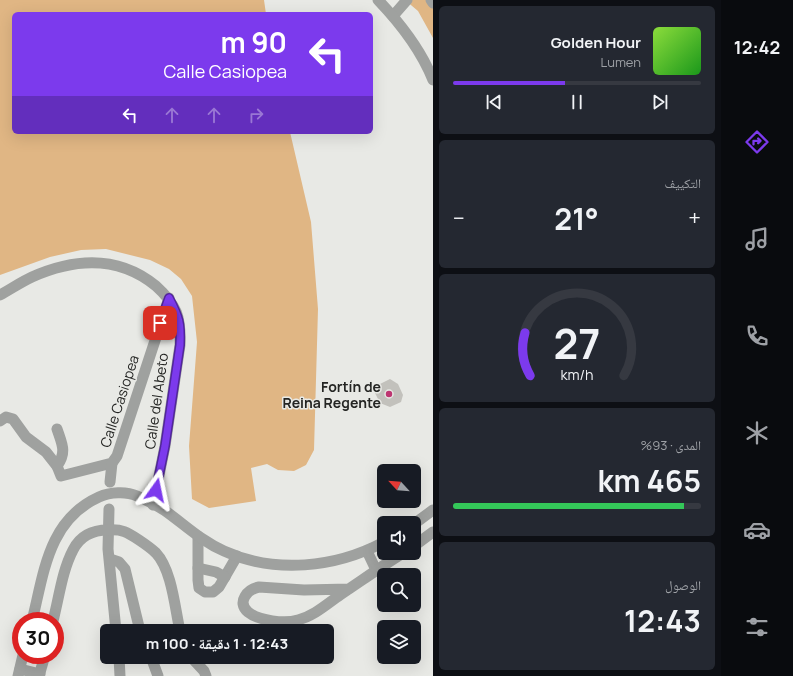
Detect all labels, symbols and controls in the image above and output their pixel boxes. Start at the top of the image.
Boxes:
text: 90 m [220,23,287,61]
icon: left [301,28,353,80]
text: Golden Hour [551,32,641,53]
text: 12:42 [734,35,780,59]
text: Lumen [601,53,641,71]
text: Calle Casiopea [163,59,287,83]
icon: previous [483,91,505,113]
icon: pause [566,91,588,113]
icon: next [649,91,671,113]
icon: left [119,104,141,126]
icon: ahead [161,104,183,126]
icon: ahead [203,104,225,126]
icon: right [245,104,267,126]
icon: directions [743,128,771,156]
text: التكييف [665,174,701,192]
text: 21° [554,198,599,239]
text: − [453,203,465,233]
text: + [688,203,701,233]
icon: music [743,225,771,253]
pin [143,306,177,340]
icon: arrive [149,312,171,334]
text: 27 [554,315,600,371]
icon: phone [743,322,771,350]
street label: Calle Casiopea [95,352,143,450]
street label: Calle del Abeto [140,352,172,450]
text: km/h [560,365,594,384]
place label: Fortín de Reina Regente [282,377,381,412]
marker: Fortín de Reina Regente [384,389,394,399]
icon: climate [743,419,771,447]
text: المدى · 93% [640,436,701,454]
text: 465 km [597,460,701,501]
north arrow [377,464,421,508]
map controls [377,464,421,664]
position arrow [135,469,177,511]
button: sound [377,516,421,560]
icon: car [743,516,771,544]
button: search [377,568,421,612]
text: الوصول [665,576,701,594]
text: 12:43 [624,600,701,641]
speed limit sign: 30 [12,612,64,664]
icon: filters [743,613,771,641]
button: layers [377,620,421,664]
text: 12:43 · 1 دقيقة · 100 m [146,633,288,654]

